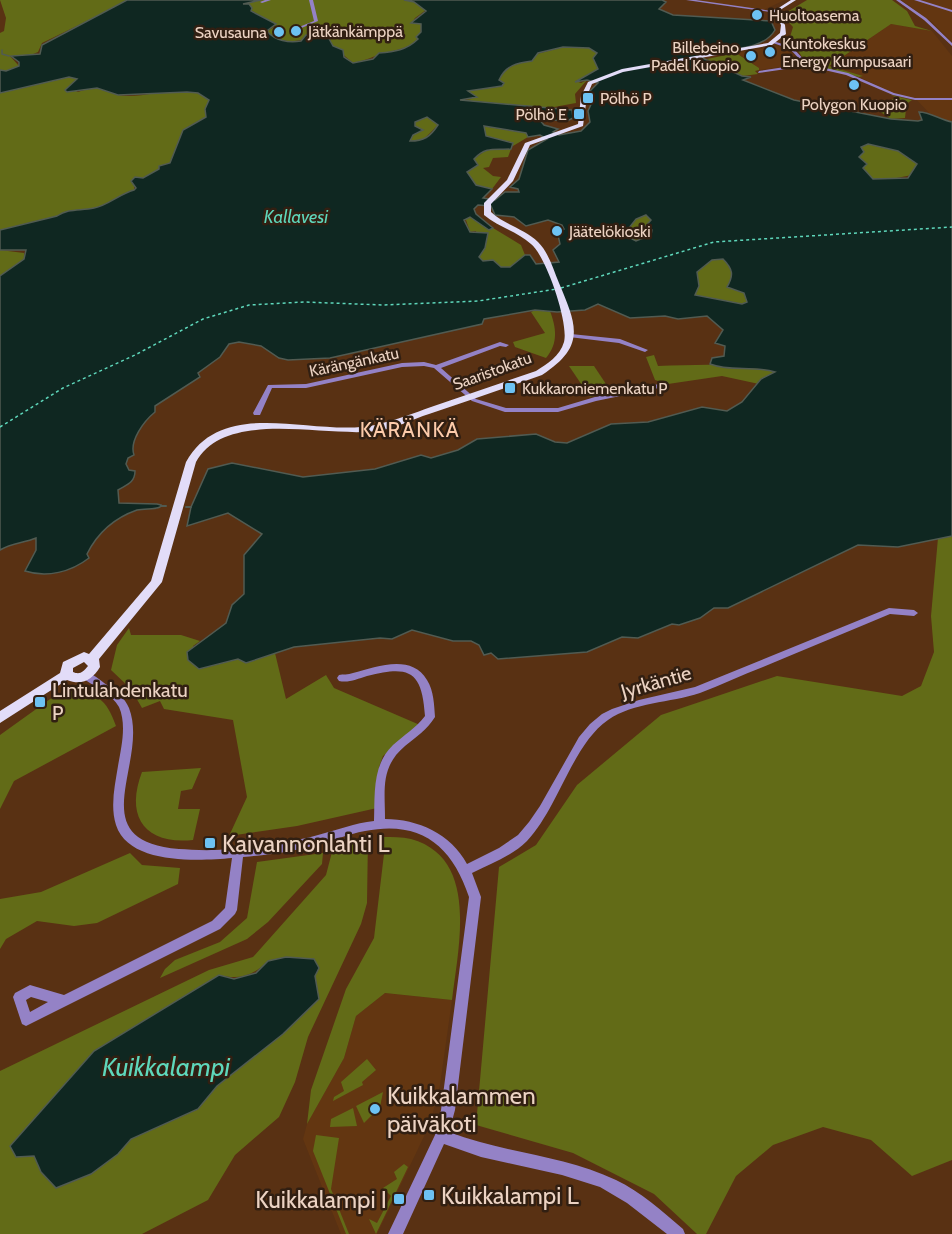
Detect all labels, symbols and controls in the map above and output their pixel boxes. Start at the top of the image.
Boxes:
place label: Huoltoasema [769,6,860,25]
marker: Huoltoasema [750,8,764,22]
place label: Jätkänkämppä [307,22,403,41]
place label: Savusauna [195,23,267,42]
marker: Jätkänkämppä [289,24,303,38]
marker: Savusauna [272,25,286,39]
place label: Kuntokeskus Energy Kumpusaari [782,34,911,71]
place label: Billebeino Padel Kuopio [651,38,739,75]
marker: Kuntokeskus Energy Kumpusaari [763,45,777,59]
marker: Billebeino Padel Kuopio [744,49,758,63]
marker: Polygon Kuopio [847,78,861,92]
place label: Pölhö P [600,89,652,108]
marker: Pölhö P [581,91,595,105]
place label: Polygon Kuopio [801,95,907,114]
place label: Pölhö E [516,105,567,124]
marker: Pölhö E [572,107,586,121]
water label: Kallavesi [264,206,329,228]
place label: Jäätelökioski [568,222,651,241]
marker: Jäätelökioski [550,224,564,238]
street label: Kärängänkatu [307,343,401,381]
street label: Saaristokatu [450,348,534,394]
place label: Kukkaroniemenkatu P [522,379,667,398]
marker: Kukkaroniemenkatu P [503,381,517,395]
district label: KÄRÄNKÄ [360,417,460,442]
street label: Jyrkäntie [617,661,694,704]
place label: Lintulahdenkatu P [52,678,188,725]
marker: Lintulahdenkatu P [33,695,47,709]
place label: Kaivannonlahti L [222,829,389,858]
marker: Kaivannonlahti L [203,836,217,850]
water label: Kuikkalampi [102,1051,231,1083]
place label: Kuikkalammen päiväkoti [387,1081,536,1138]
marker: Kuikkalammen päiväkoti [368,1102,382,1116]
place label: Kuikkalampi L [441,1181,579,1210]
place label: Kuikkalampi I [255,1185,387,1214]
marker: Kuikkalampi L [422,1188,436,1202]
marker: Kuikkalampi I [392,1192,406,1206]

